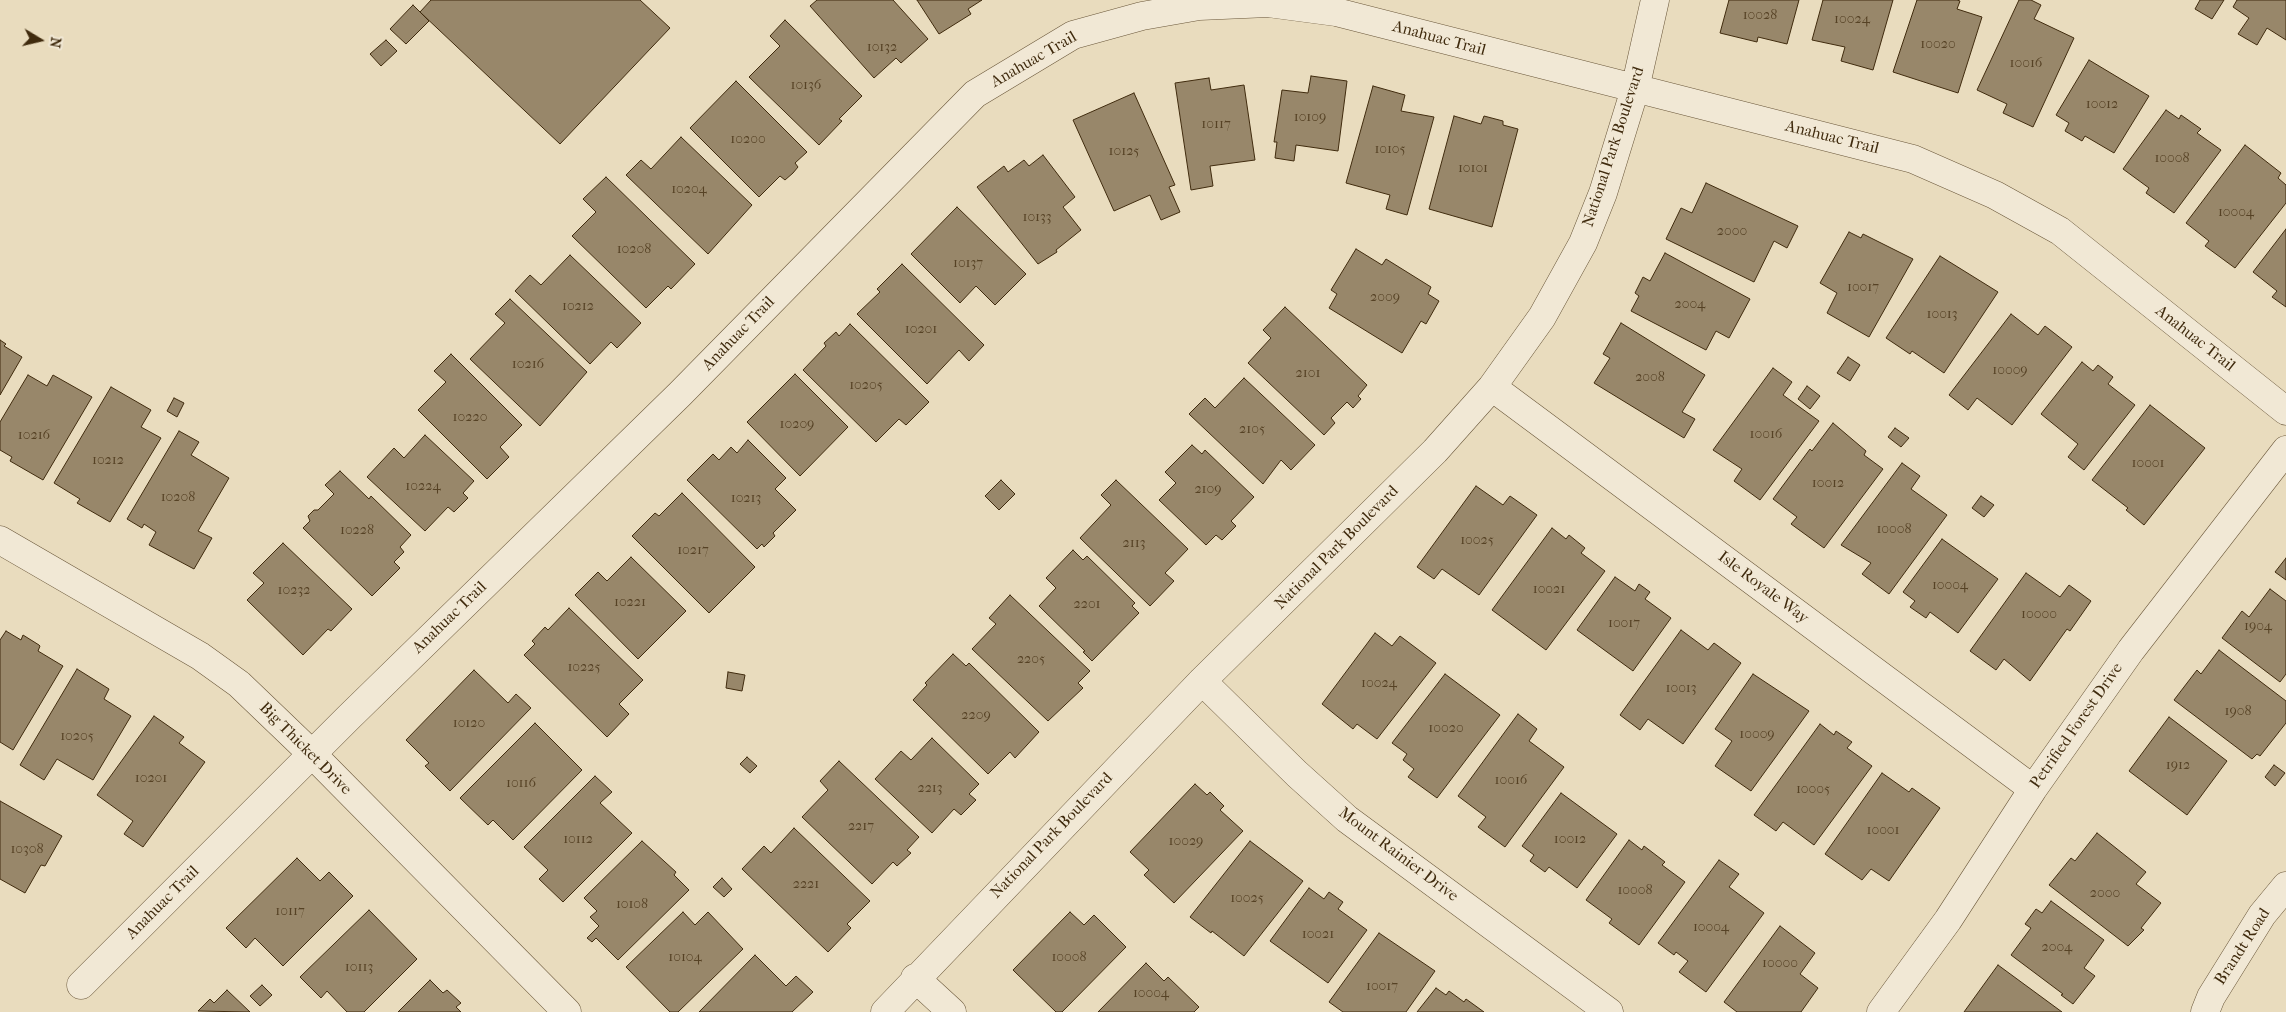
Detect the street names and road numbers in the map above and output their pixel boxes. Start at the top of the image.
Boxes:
street label: Anahuac Trail [1390,17,1488,61]
street label: Anahuac Trail [988,28,1080,92]
street label: National Park Boulevard [1579,64,1649,230]
street label: Anahuac Trail [1783,117,1881,159]
street label: Anahuac Trail [699,293,779,375]
street label: Anahuac Trail [2151,302,2239,376]
street label: National Park Boulevard [1271,482,1403,614]
street label: Isle Royale Way [1714,548,1812,628]
street label: Anahuac Trail [409,578,491,658]
street label: Petrified Forest Drive [2026,660,2128,792]
street label: Big Thicket Drive [255,699,355,799]
street label: National Park Boulevard [987,769,1117,903]
street label: Mount Rainier Drive [1334,804,1462,906]
street label: Anahuac Trail [122,862,204,944]
street label: Brandt Road [2211,905,2275,989]

